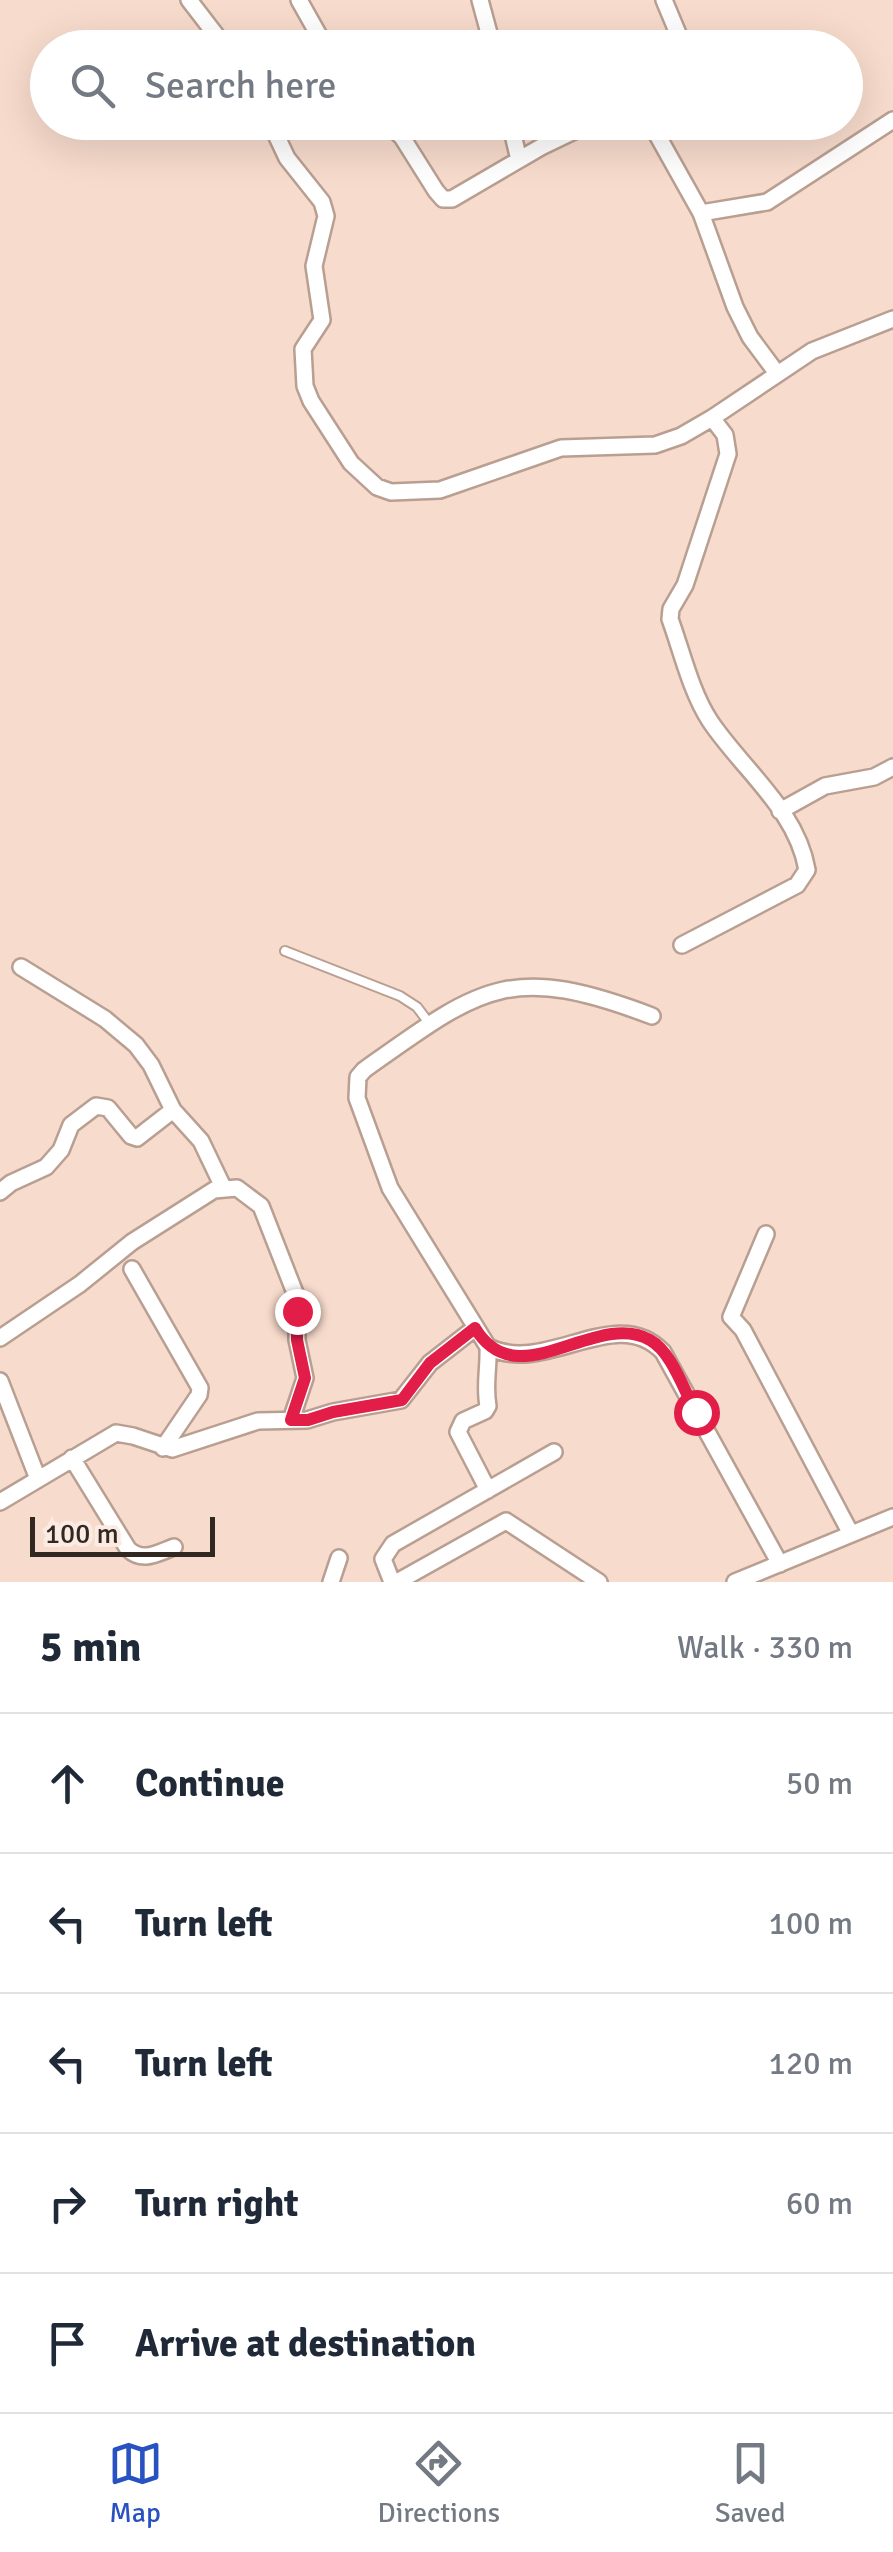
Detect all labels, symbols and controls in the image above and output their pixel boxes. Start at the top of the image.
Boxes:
search box [30,30,863,140]
icon: search [65,58,120,113]
text: Search here [145,62,337,109]
route end [275,1289,321,1335]
route start [674,1390,720,1436]
scale bar [30,1512,215,1556]
text: 100 m [45,1517,119,1551]
text: 5 min [40,1622,141,1673]
text: Walk · 330 m [677,1628,853,1667]
icon: ahead [40,1756,95,1811]
text: Continue [135,1760,285,1807]
text: 50 m [786,1764,853,1803]
icon: left [40,1896,95,1951]
text: Turn left [135,1900,273,1947]
text: 100 m [769,1904,853,1943]
icon: left [40,2036,95,2091]
text: Turn left [135,2040,273,2087]
text: 120 m [769,2044,853,2083]
icon: right [40,2176,95,2231]
text: Turn right [135,2180,299,2227]
text: 60 m [786,2184,853,2223]
icon: arrive [40,2316,95,2371]
text: Arrive at destination [135,2320,476,2367]
tab: Map [108,2436,163,2530]
tab: Directions [378,2436,500,2530]
tab: Saved [715,2436,785,2530]

